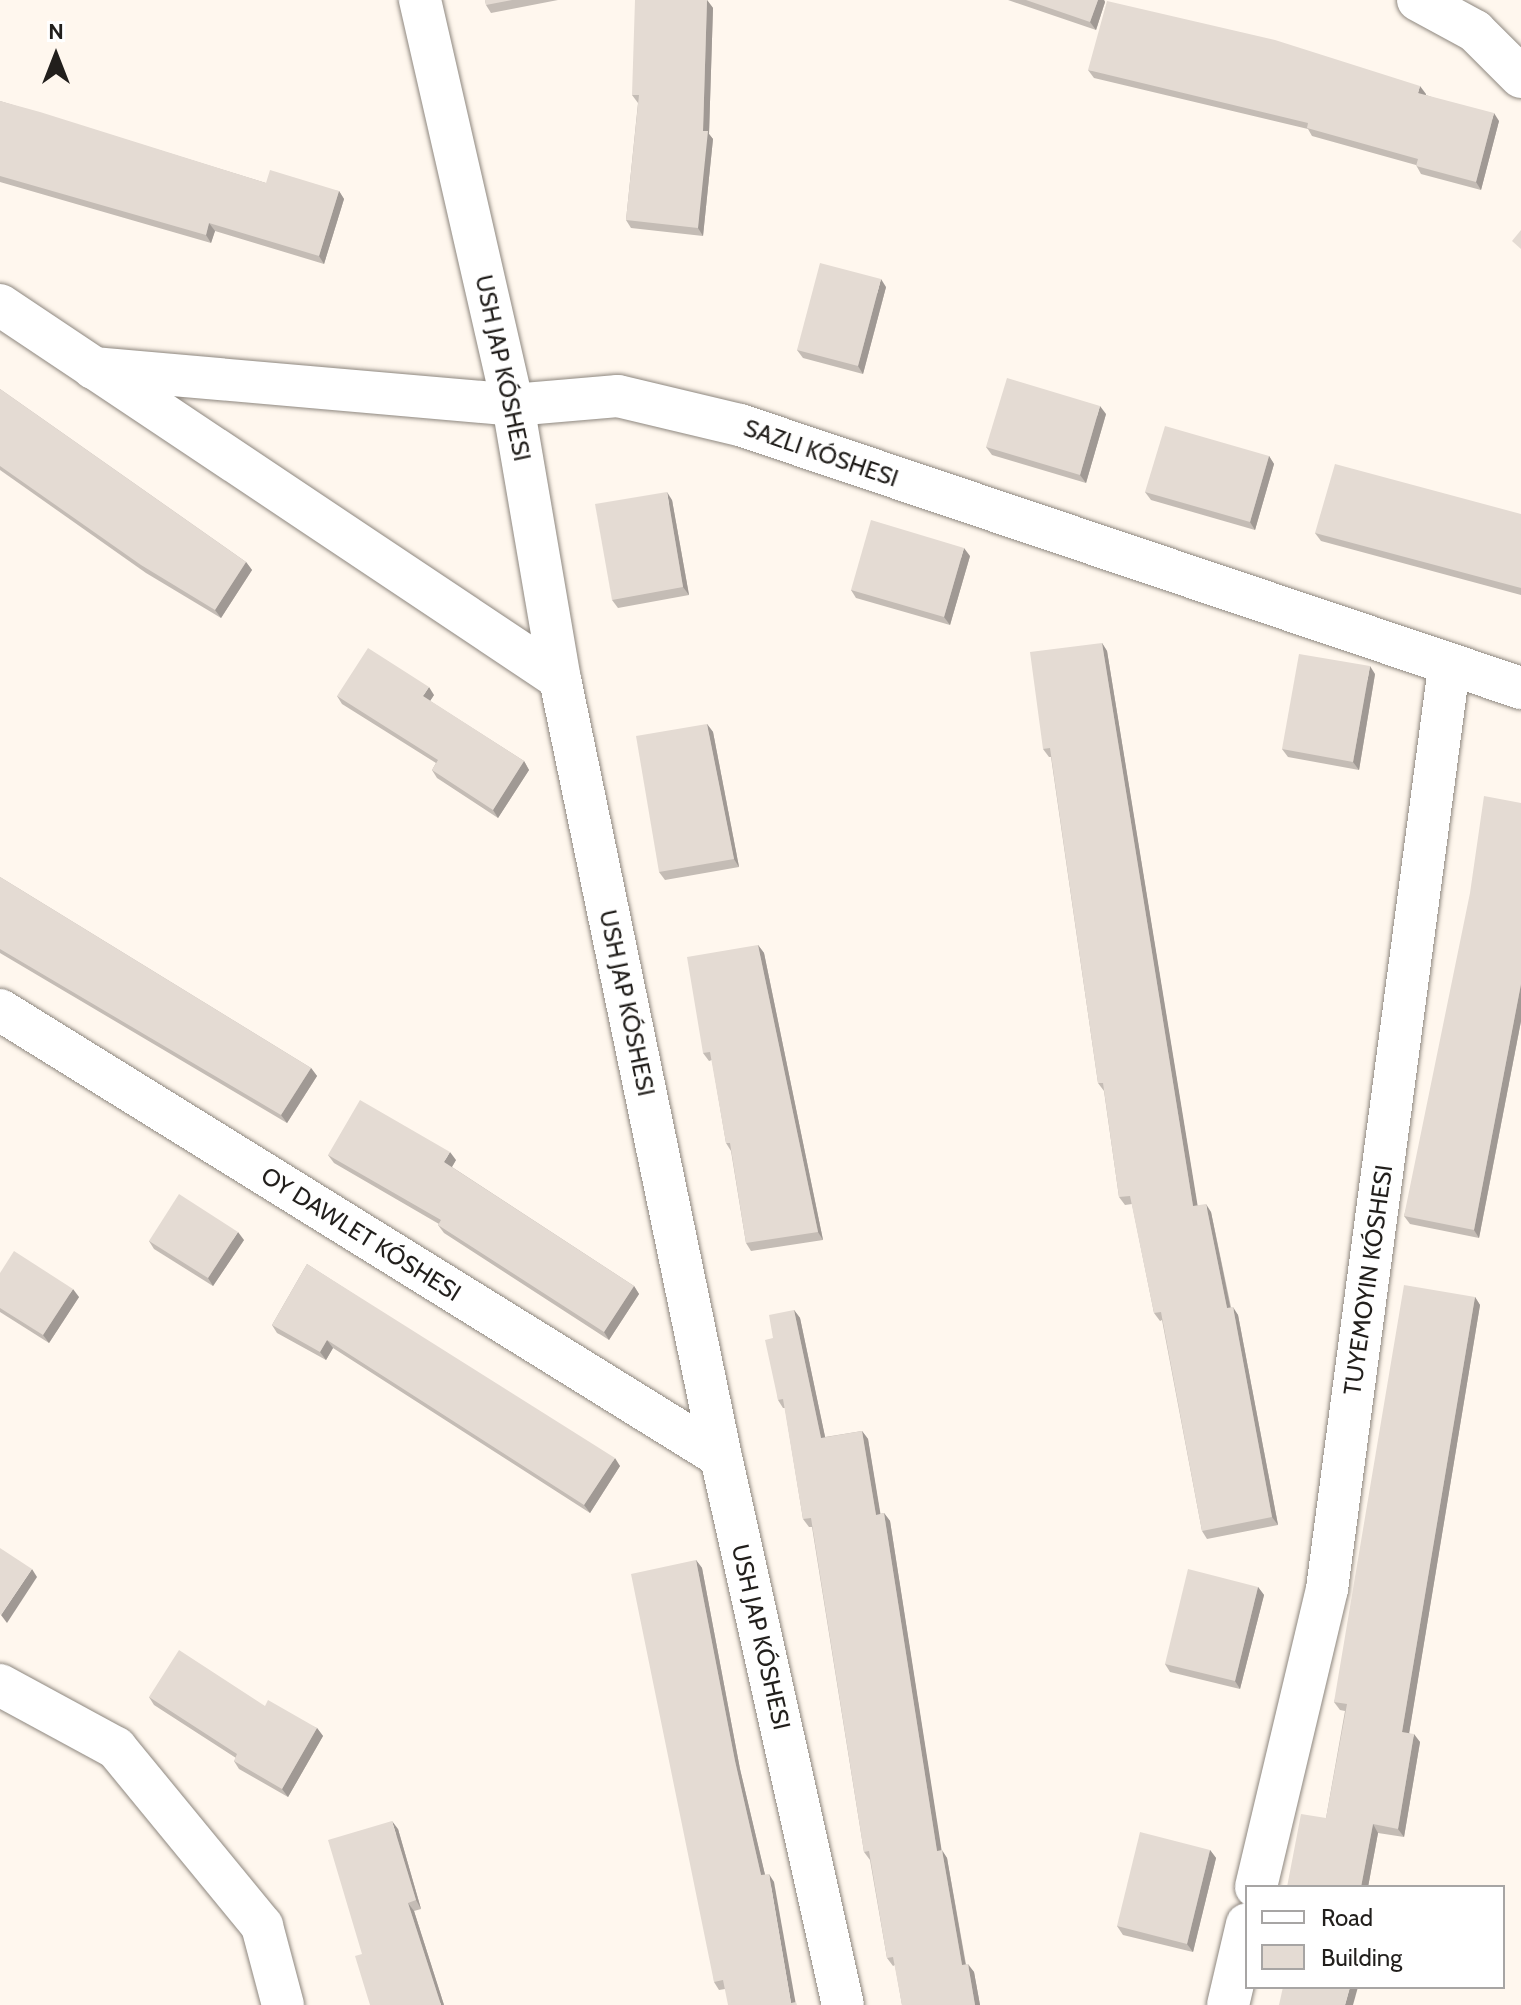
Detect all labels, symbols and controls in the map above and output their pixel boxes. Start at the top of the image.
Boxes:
north arrow [16,16,96,96]
text: N [48,18,64,45]
street label: USH JAP KÓSHESI [469,272,537,464]
street label: SAZLI KÓSHESI [740,413,902,493]
street label: USH JAP KÓSHESI [593,907,661,1099]
street label: OY DAWLET KÓSHESI [256,1161,466,1307]
street label: TUYEMOYIN KÓSHESI [1338,1163,1398,1397]
street label: USH JAP KÓSHESI [726,1541,796,1733]
legend [1245,1885,1505,1989]
text: Road [1321,1903,1373,1932]
text: Building [1321,1943,1402,1972]

